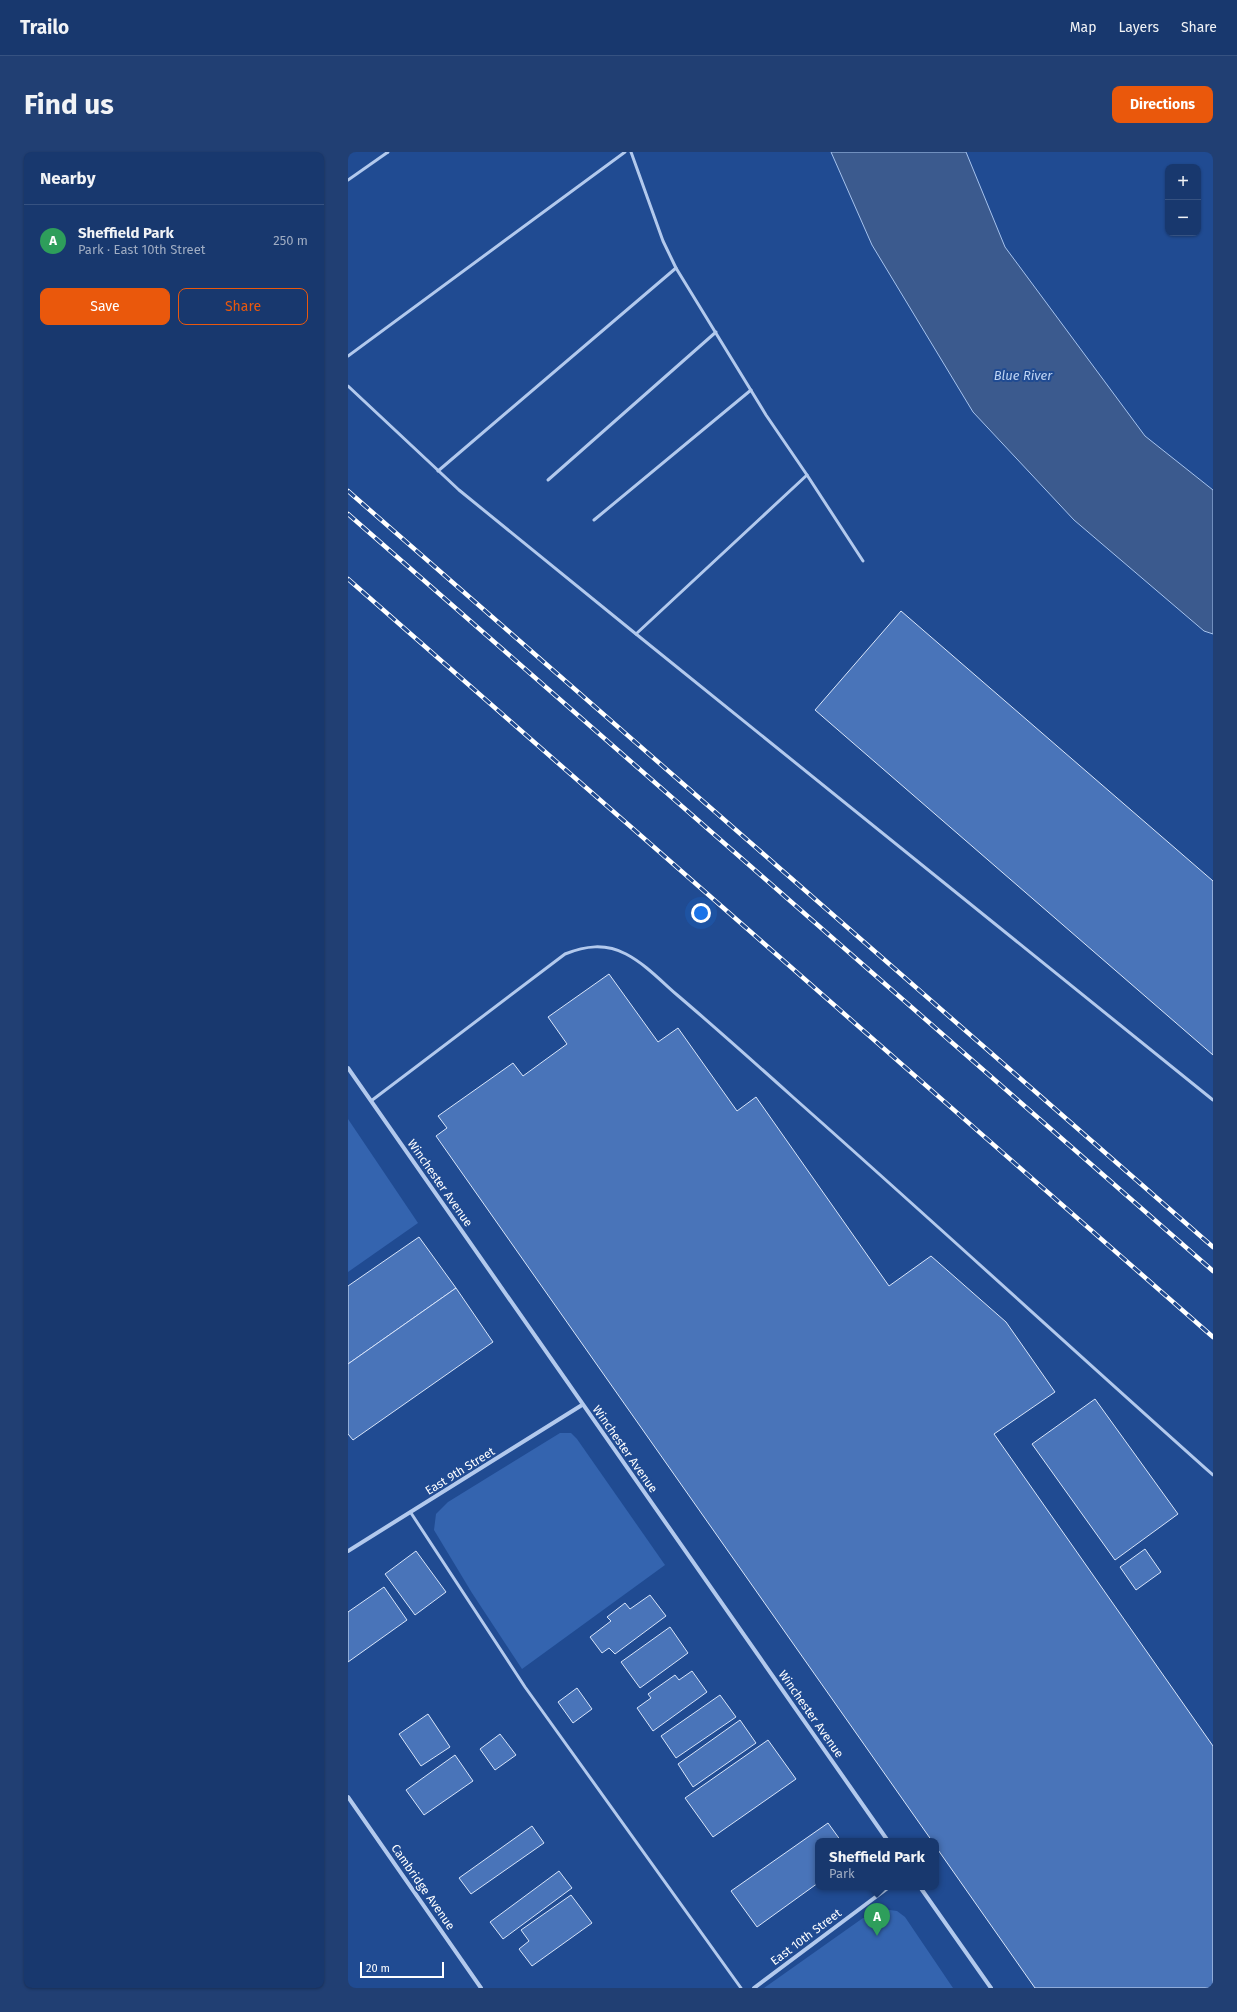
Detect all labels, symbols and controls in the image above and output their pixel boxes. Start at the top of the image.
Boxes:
text: Trailo [20,16,69,39]
text: Map [1070,19,1096,36]
text: Layers [1118,19,1159,36]
text: Share [1181,19,1217,36]
button: Directions [1112,86,1213,123]
text: Find us [24,88,114,121]
map controls [1165,164,1201,236]
button: + [1165,164,1201,200]
text: Nearby [40,168,95,189]
button: − [1165,200,1201,236]
text: Sheffield Park [78,224,174,242]
text: A [49,233,57,248]
text: 250 m [273,233,308,248]
text: Park · East 10th Street [78,242,205,257]
button: Save [40,288,170,325]
button: Share [178,288,308,325]
water label: Blue River [994,368,1053,383]
your location [691,903,711,923]
street label: Winchester Avenue [405,1137,475,1229]
street label: Winchester Avenue [590,1403,660,1495]
street label: East 9th Street [423,1444,498,1498]
street label: Winchester Avenue [776,1668,846,1760]
popup [815,1838,939,1890]
street label: Cambridge Avenue [388,1841,458,1933]
text: Sheffield Park [829,1848,925,1866]
text: Park [829,1866,855,1881]
pin: A [864,1903,890,1936]
street label: East 10th Street [768,1905,845,1968]
scale bar [360,1960,444,1979]
text: 20 m [366,1962,390,1975]

